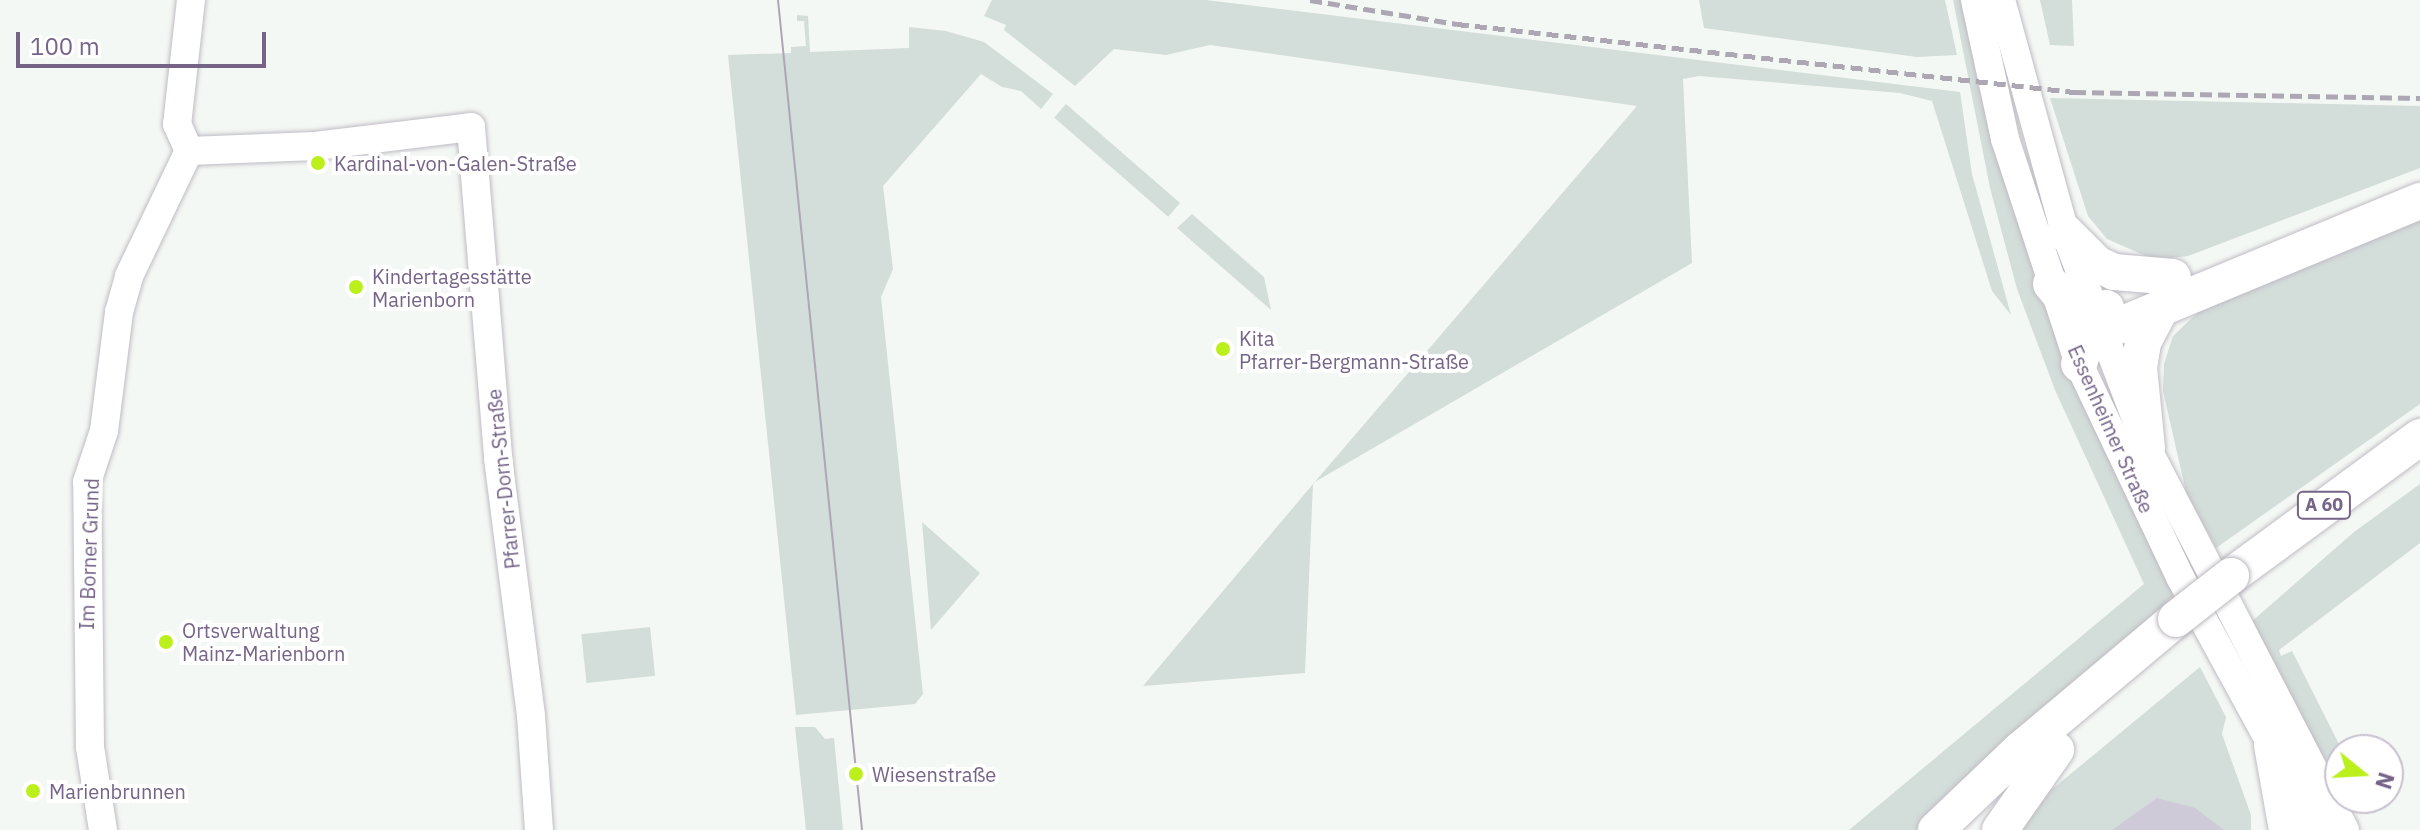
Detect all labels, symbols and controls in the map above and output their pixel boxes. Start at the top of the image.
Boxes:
scale bar [20,16,270,66]
text: 100 m [30,30,100,62]
place label: Kardinal-von-Galen-Straße [334,151,577,175]
marker: Kardinal-von-Galen-Straße [309,154,327,172]
place label: Kindertagesstätte Marienborn [372,264,532,311]
marker: Kindertagesstätte Marienborn [347,278,365,296]
place label: Kita Pfarrer-Bergmann-Straße [1239,326,1469,373]
marker: Kita Pfarrer-Bergmann-Straße [1214,340,1232,358]
street label: Essenheimer Straße [2063,341,2159,517]
street label: Pfarrer-Dorn-Straße [482,388,524,570]
street label: Im Borner Grund [74,478,104,630]
road number: A 60 [2296,491,2352,519]
place label: Ortsverwaltung Mainz-Marienborn [182,618,345,665]
marker: Ortsverwaltung Mainz-Marienborn [157,633,175,651]
north arrow [2324,734,2404,814]
place label: Wiesenstraße [872,762,996,786]
marker: Wiesenstraße [847,765,865,783]
text: N [2369,769,2402,793]
place label: Marienbrunnen [49,779,186,803]
marker: Marienbrunnen [24,782,42,800]

